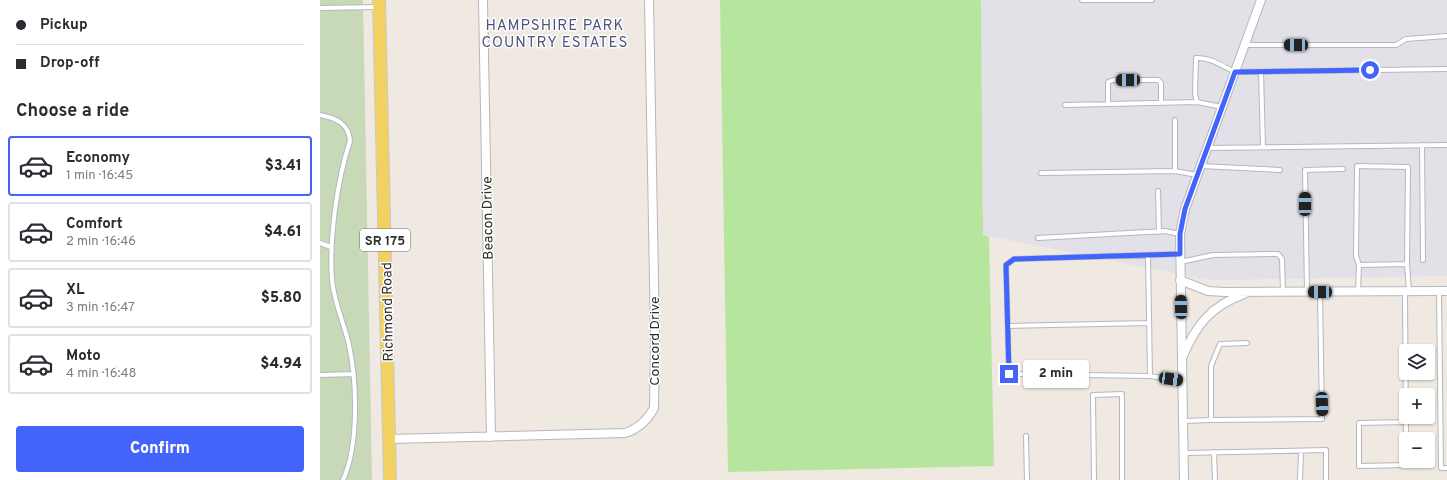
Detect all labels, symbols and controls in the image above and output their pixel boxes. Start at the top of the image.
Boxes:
text: Pickup [40,16,88,35]
district label: HAMPSHIRE PARK COUNTRY ESTATES [482,17,628,53]
car [1284,39,1308,51]
text: Drop-off [40,54,100,73]
route start [1361,61,1379,79]
car [1116,74,1140,86]
text: Choose a ride [16,100,129,123]
icon: car [18,148,54,184]
text: Economy [66,149,130,168]
text: $3.41 [265,157,302,176]
text: 1 min · 16:45 [66,168,133,184]
street label: Beacon Drive [479,176,498,260]
car [1299,192,1311,216]
icon: car [18,214,54,250]
text: Comfort [66,215,123,234]
text: $4.61 [264,223,302,242]
road number: SR 175 [360,229,410,251]
text: 2 min · 16:46 [66,234,136,250]
street label: Richmond Road [379,262,398,362]
icon: car [18,280,54,316]
text: XL [66,281,84,300]
car [1308,286,1332,298]
text: $5.80 [261,289,302,308]
car [1175,295,1187,319]
street label: Concord Drive [647,296,664,386]
text: 3 min · 16:47 [66,300,135,316]
map controls [1399,344,1435,468]
button: layers [1399,344,1435,380]
icon: car [18,346,54,382]
text: Moto [66,347,101,366]
text: $4.94 [260,355,302,374]
callout: 2 min [1023,360,1089,388]
route end [1000,365,1018,383]
text: 4 min · 16:48 [66,366,136,382]
text: 2 min [1039,366,1073,382]
car [1158,371,1184,387]
button: + [1399,388,1435,424]
car [1316,392,1328,416]
button: Confirm [16,426,304,472]
button: − [1399,432,1435,468]

